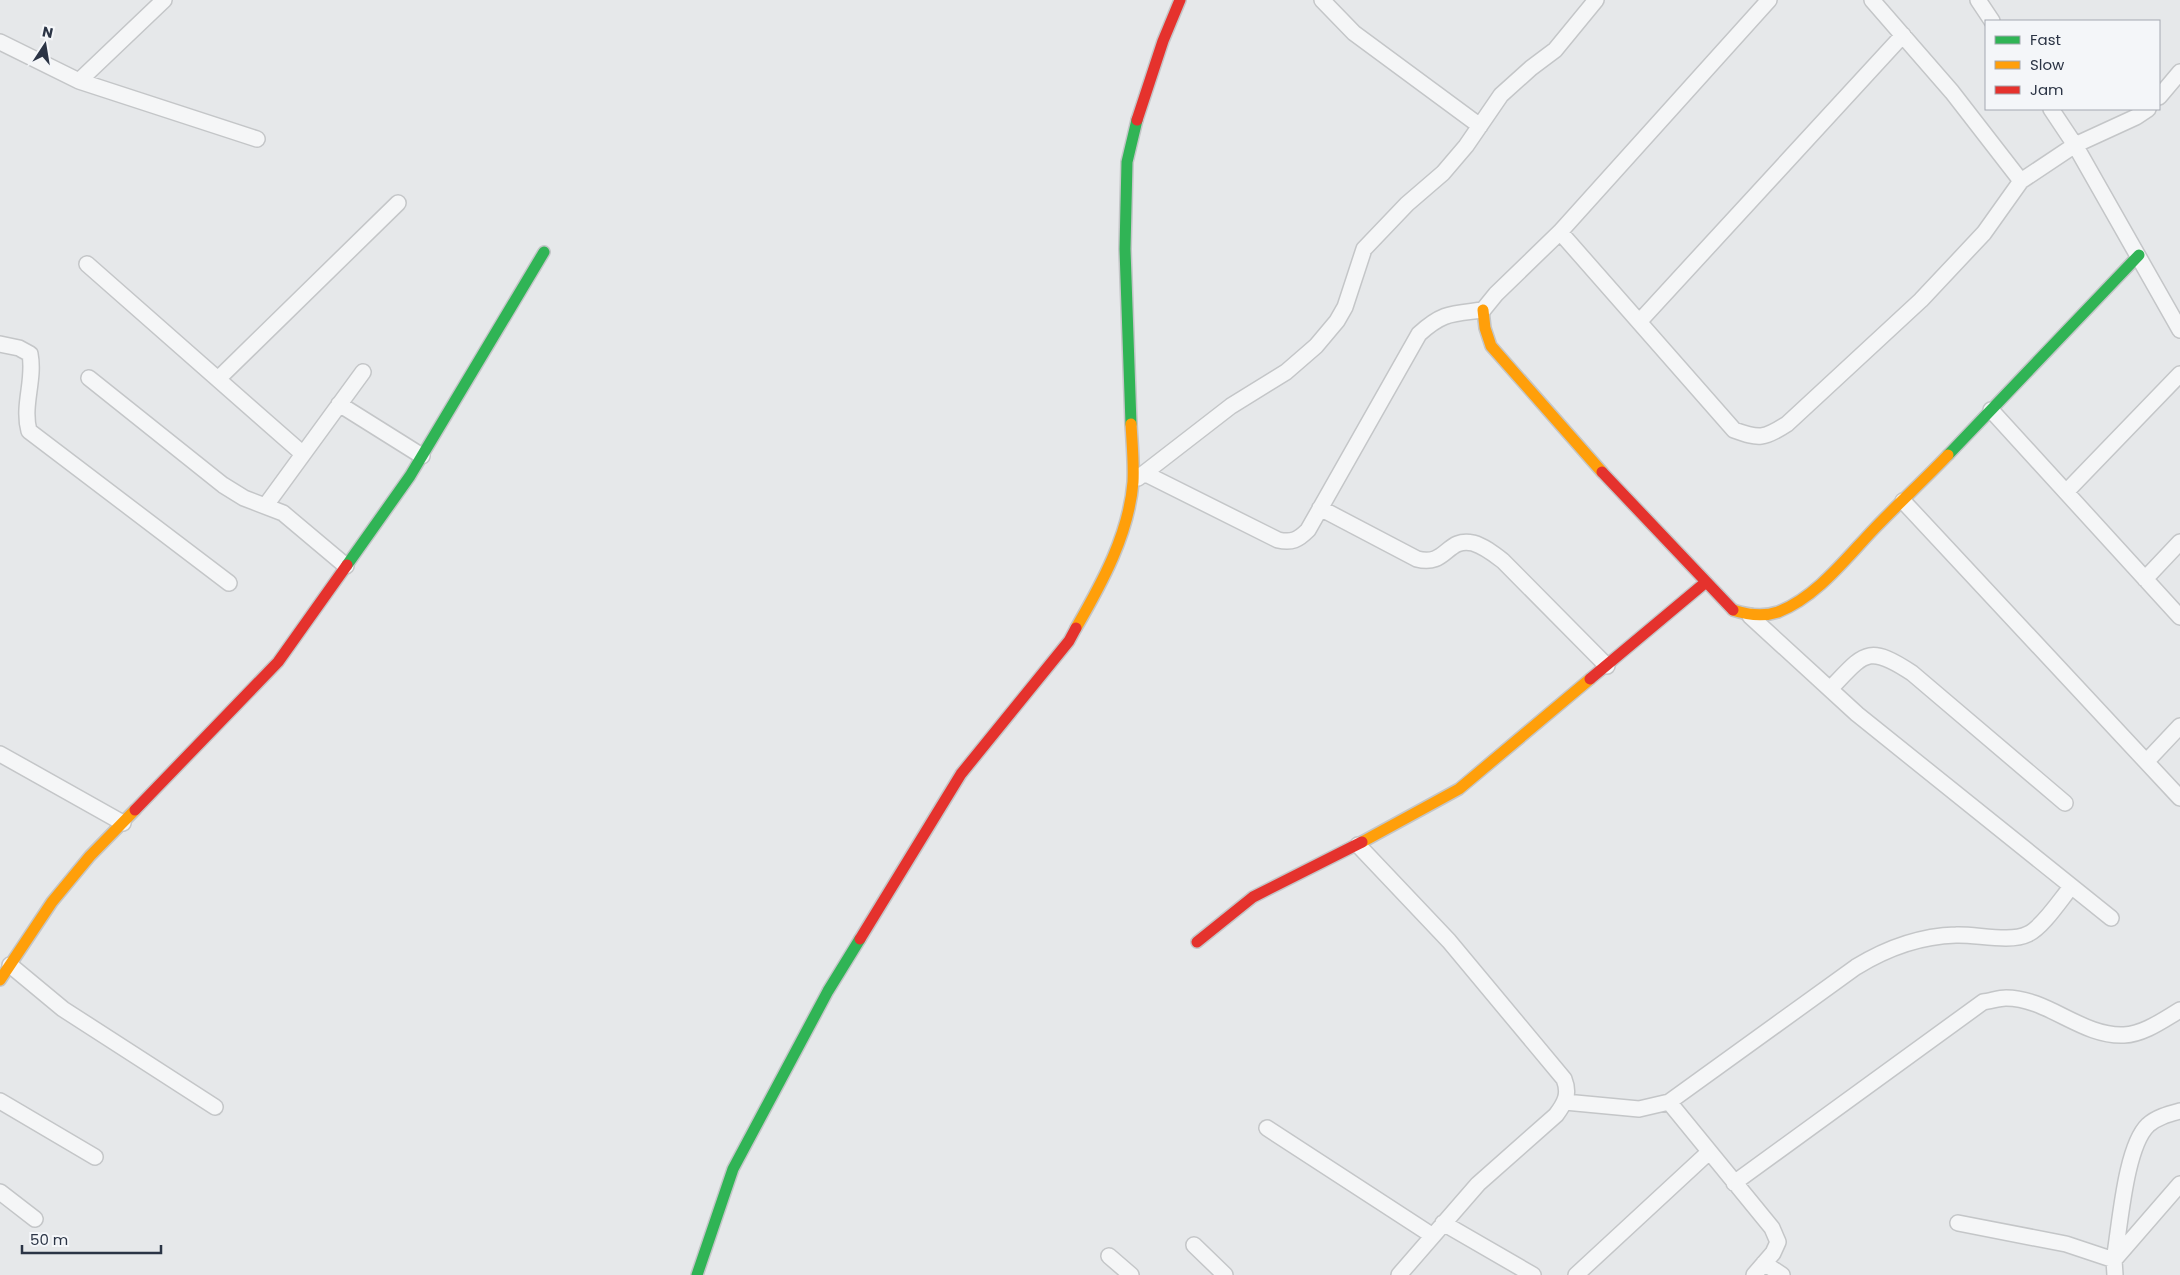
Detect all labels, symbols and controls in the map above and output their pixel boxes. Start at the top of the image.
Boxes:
north arrow [20,20,70,70]
legend [1985,20,2160,110]
text: N [40,21,55,43]
text: Fast [2030,29,2061,50]
text: Slow [2030,54,2065,75]
text: Jam [2030,79,2064,100]
scale bar [22,1222,161,1254]
text: 50 m [30,1229,68,1250]

